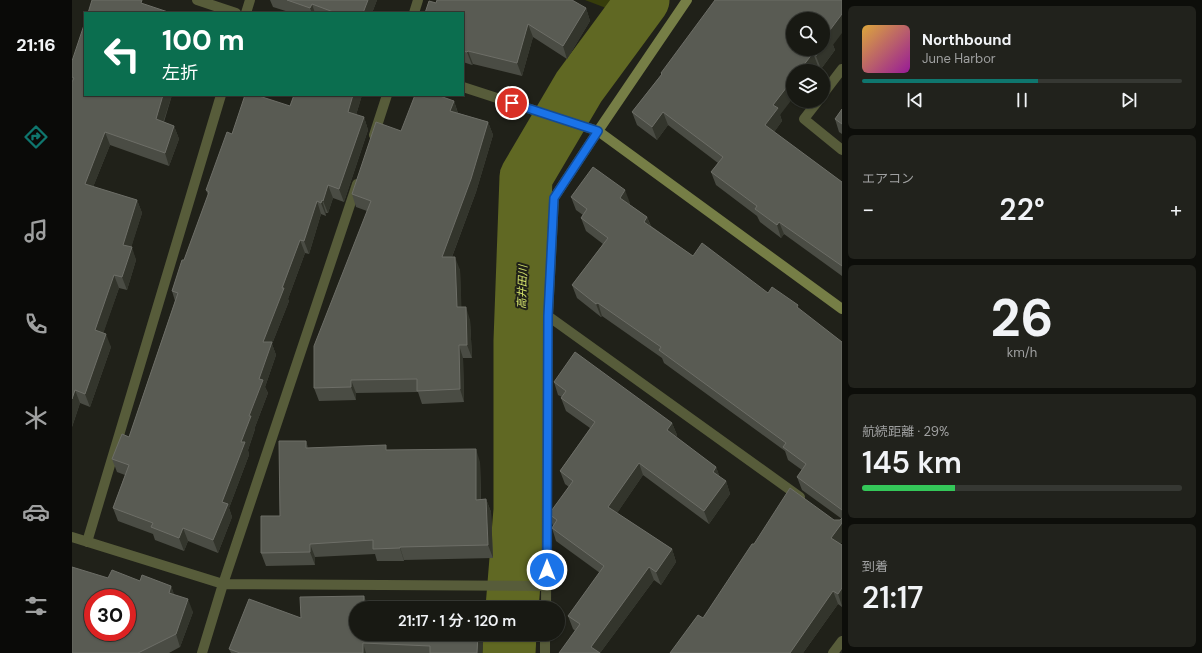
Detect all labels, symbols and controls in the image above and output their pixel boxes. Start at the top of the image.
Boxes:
map controls [786,12,830,108]
button: search [786,12,830,56]
text: 100 m [162,22,245,59]
icon: left [96,28,148,80]
text: Northbound [922,30,1011,50]
text: 21:16 [16,33,56,57]
text: June Harbor [922,50,996,67]
text: 左折 [162,61,198,85]
button: layers [786,64,830,108]
pin [495,86,529,120]
icon: previous [904,89,926,111]
icon: pause [1011,89,1033,111]
icon: next [1118,89,1140,111]
icon: arrive [501,92,523,114]
icon: directions [22,123,50,151]
text: エアコン [862,170,914,187]
text: 22° [999,190,1045,229]
text: − [862,195,874,224]
text: + [1170,195,1182,224]
icon: music [22,217,50,245]
water label: 高井田川 [514,264,530,309]
text: 26 [991,284,1053,352]
icon: phone [22,310,50,338]
text: km/h [1007,344,1037,361]
icon: climate [22,404,50,432]
text: 航続距離 · 29% [862,423,949,440]
text: 145 km [862,443,962,482]
icon: car [22,498,50,526]
position arrow [526,549,568,591]
text: 到着 [862,558,888,575]
text: 21:17 [862,578,923,617]
speed limit sign: 30 [84,589,136,641]
icon: filters [22,592,50,620]
text: 21:17 · 1 分 · 120 m [398,611,516,631]

